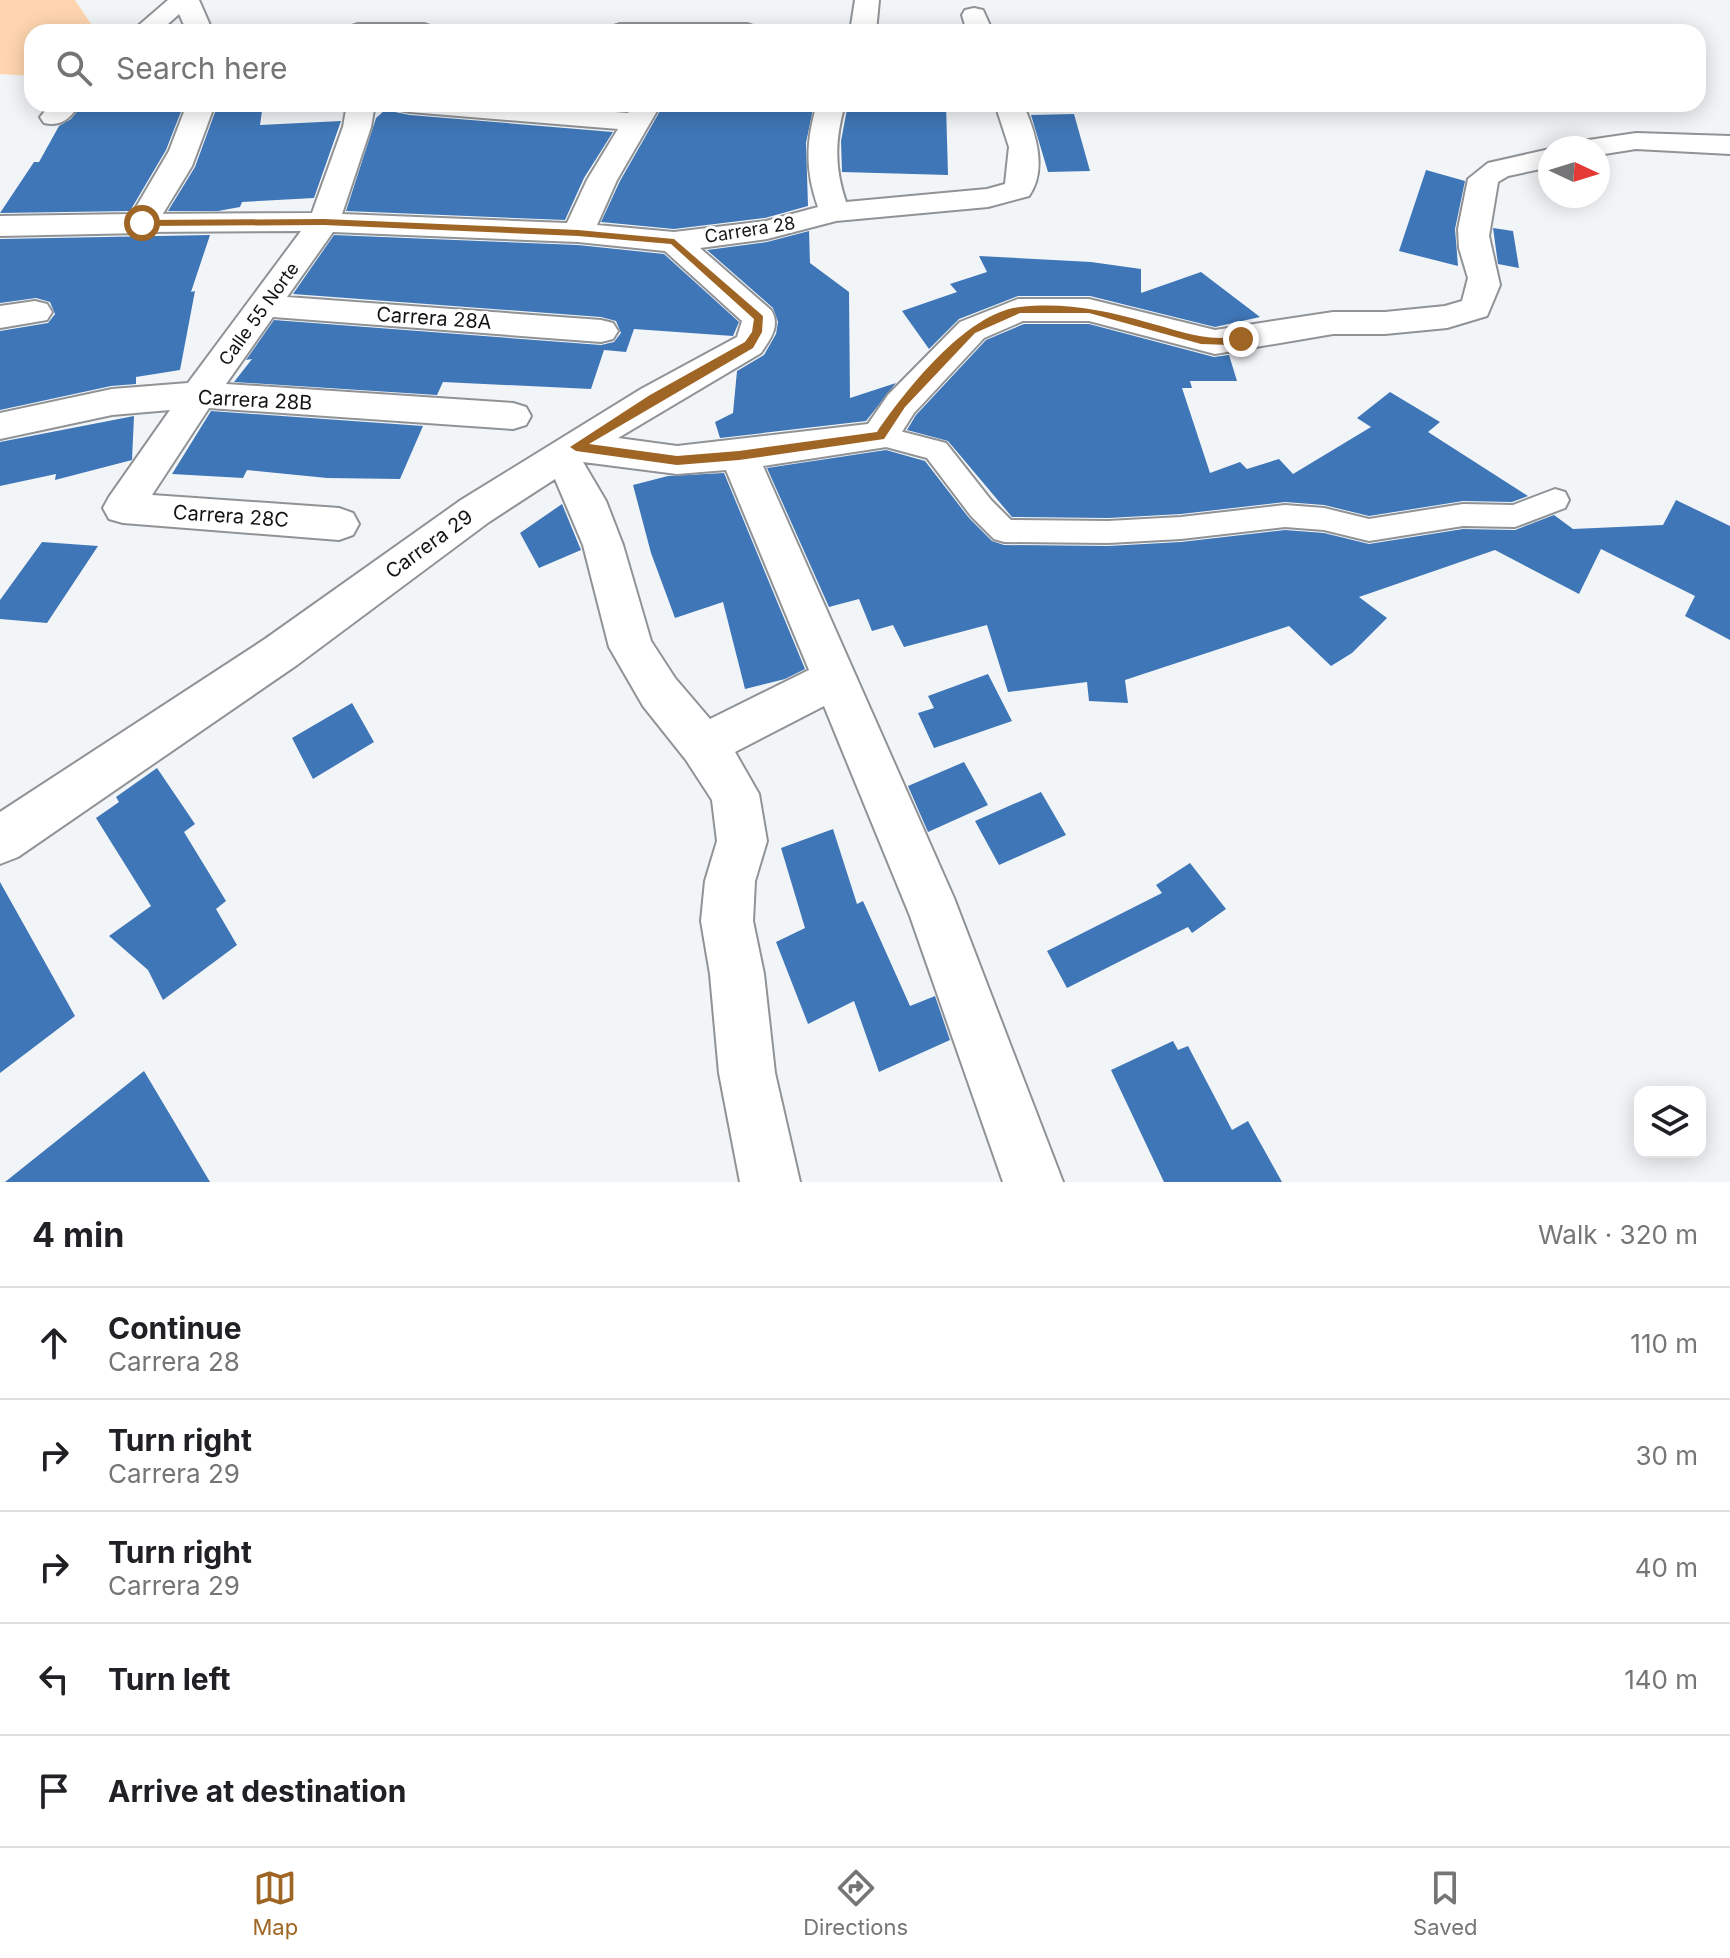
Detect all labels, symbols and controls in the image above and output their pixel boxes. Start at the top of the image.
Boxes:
search box [24,24,1706,112]
icon: search [52,46,96,90]
text: Search here [116,50,288,86]
north arrow [1538,136,1610,208]
route start [124,205,160,241]
street label: Carrera 28 [703,212,797,247]
street label: Calle 55 Norte [214,258,303,369]
street label: Carrera 28A [376,302,493,334]
route end [1223,321,1259,357]
street label: Carrera 28B [197,385,313,415]
street label: Carrera 28C [172,500,290,532]
street label: Carrera 29 [381,504,477,584]
map controls [1634,1086,1706,1158]
button: layers [1634,1086,1706,1158]
text: 4 min [32,1214,124,1255]
text: Walk · 320 m [1538,1219,1698,1250]
text: Continue [108,1310,242,1346]
icon: ahead [32,1321,76,1365]
text: 110 m [1630,1328,1698,1359]
text: Carrera 28 [108,1346,240,1377]
text: Turn right [108,1422,252,1458]
icon: right [32,1433,76,1477]
text: 30 m [1635,1440,1698,1471]
text: Carrera 29 [108,1458,240,1489]
text: Turn right [108,1534,252,1570]
icon: right [32,1545,76,1589]
text: 40 m [1635,1552,1698,1583]
text: Carrera 29 [108,1570,240,1601]
icon: left [32,1657,76,1701]
text: Turn left [108,1661,230,1697]
text: 140 m [1624,1664,1698,1695]
icon: arrive [32,1769,76,1813]
text: Arrive at destination [108,1773,406,1809]
tab: Map [253,1866,298,1940]
tab: Directions [803,1866,908,1940]
tab: Saved [1413,1866,1477,1940]

